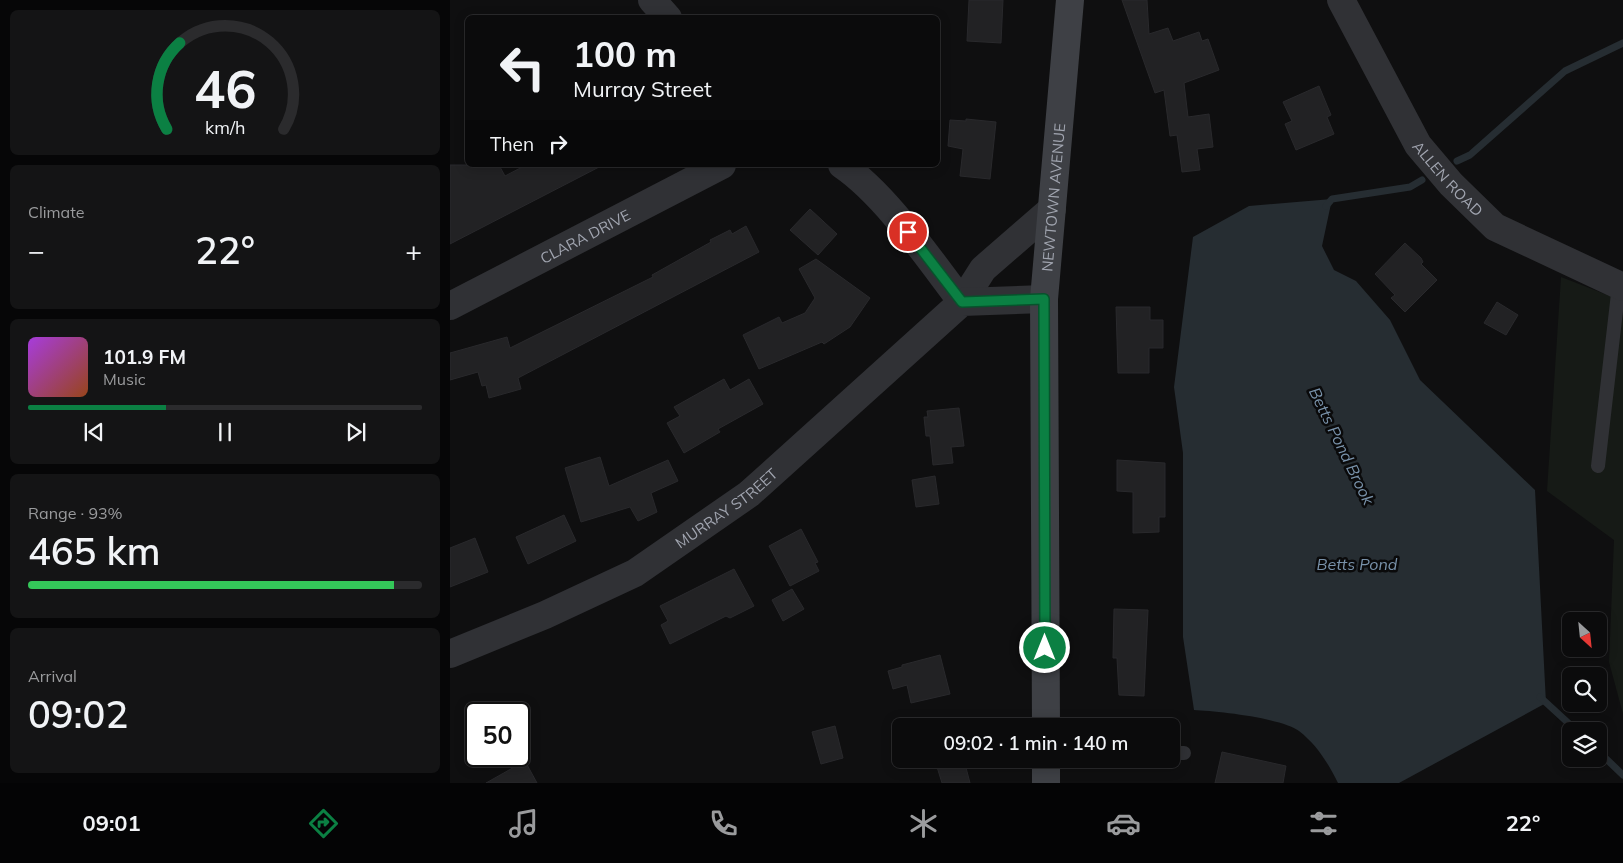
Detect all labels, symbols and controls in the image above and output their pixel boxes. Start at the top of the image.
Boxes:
text: 100 m [573,32,677,76]
icon: left [490,35,555,100]
text: 46 [194,56,256,121]
text: Murray Street [573,75,712,103]
text: km/h [205,116,245,138]
street label: NEWTOWN AVENUE [1037,122,1069,272]
icon: right [544,130,572,158]
text: Then [490,132,534,156]
street label: ALLEN ROAD [1409,137,1487,220]
text: Climate [28,202,84,222]
street label: CLARA DRIVE [537,205,633,267]
pin [887,211,929,253]
icon: arrive [894,218,922,246]
text: 22° [195,226,255,274]
text: − [28,233,45,268]
text: + [405,233,422,268]
text: 101.9 FM [103,345,186,369]
text: Music [103,369,146,389]
water label: Betts Pond Brook [1305,384,1379,509]
icon: previous [80,418,108,446]
icon: pause [211,418,239,446]
icon: next [342,418,370,446]
street label: MURRAY STREET [671,464,781,552]
text: Range · 93% [28,503,123,523]
text: 465 km [28,527,161,575]
water label: Betts Pond [1317,554,1398,574]
north arrow [1562,612,1608,658]
map controls [1562,612,1607,767]
position arrow [1018,621,1070,673]
text: Arrival [28,666,77,686]
button: search [1562,667,1607,712]
text: 09:02 [28,690,128,738]
speed limit sign: 50 [465,702,530,767]
button: layers [1562,722,1607,767]
text: 09:02 · 1 min · 140 m [943,731,1129,755]
icon: directions [306,806,341,841]
icon: music [506,806,541,841]
icon: phone [706,806,741,841]
icon: climate [906,806,941,841]
icon: car [1106,806,1141,841]
icon: filters [1306,806,1341,841]
text: 09:01 [82,809,141,837]
text: 22° [1506,809,1540,837]

